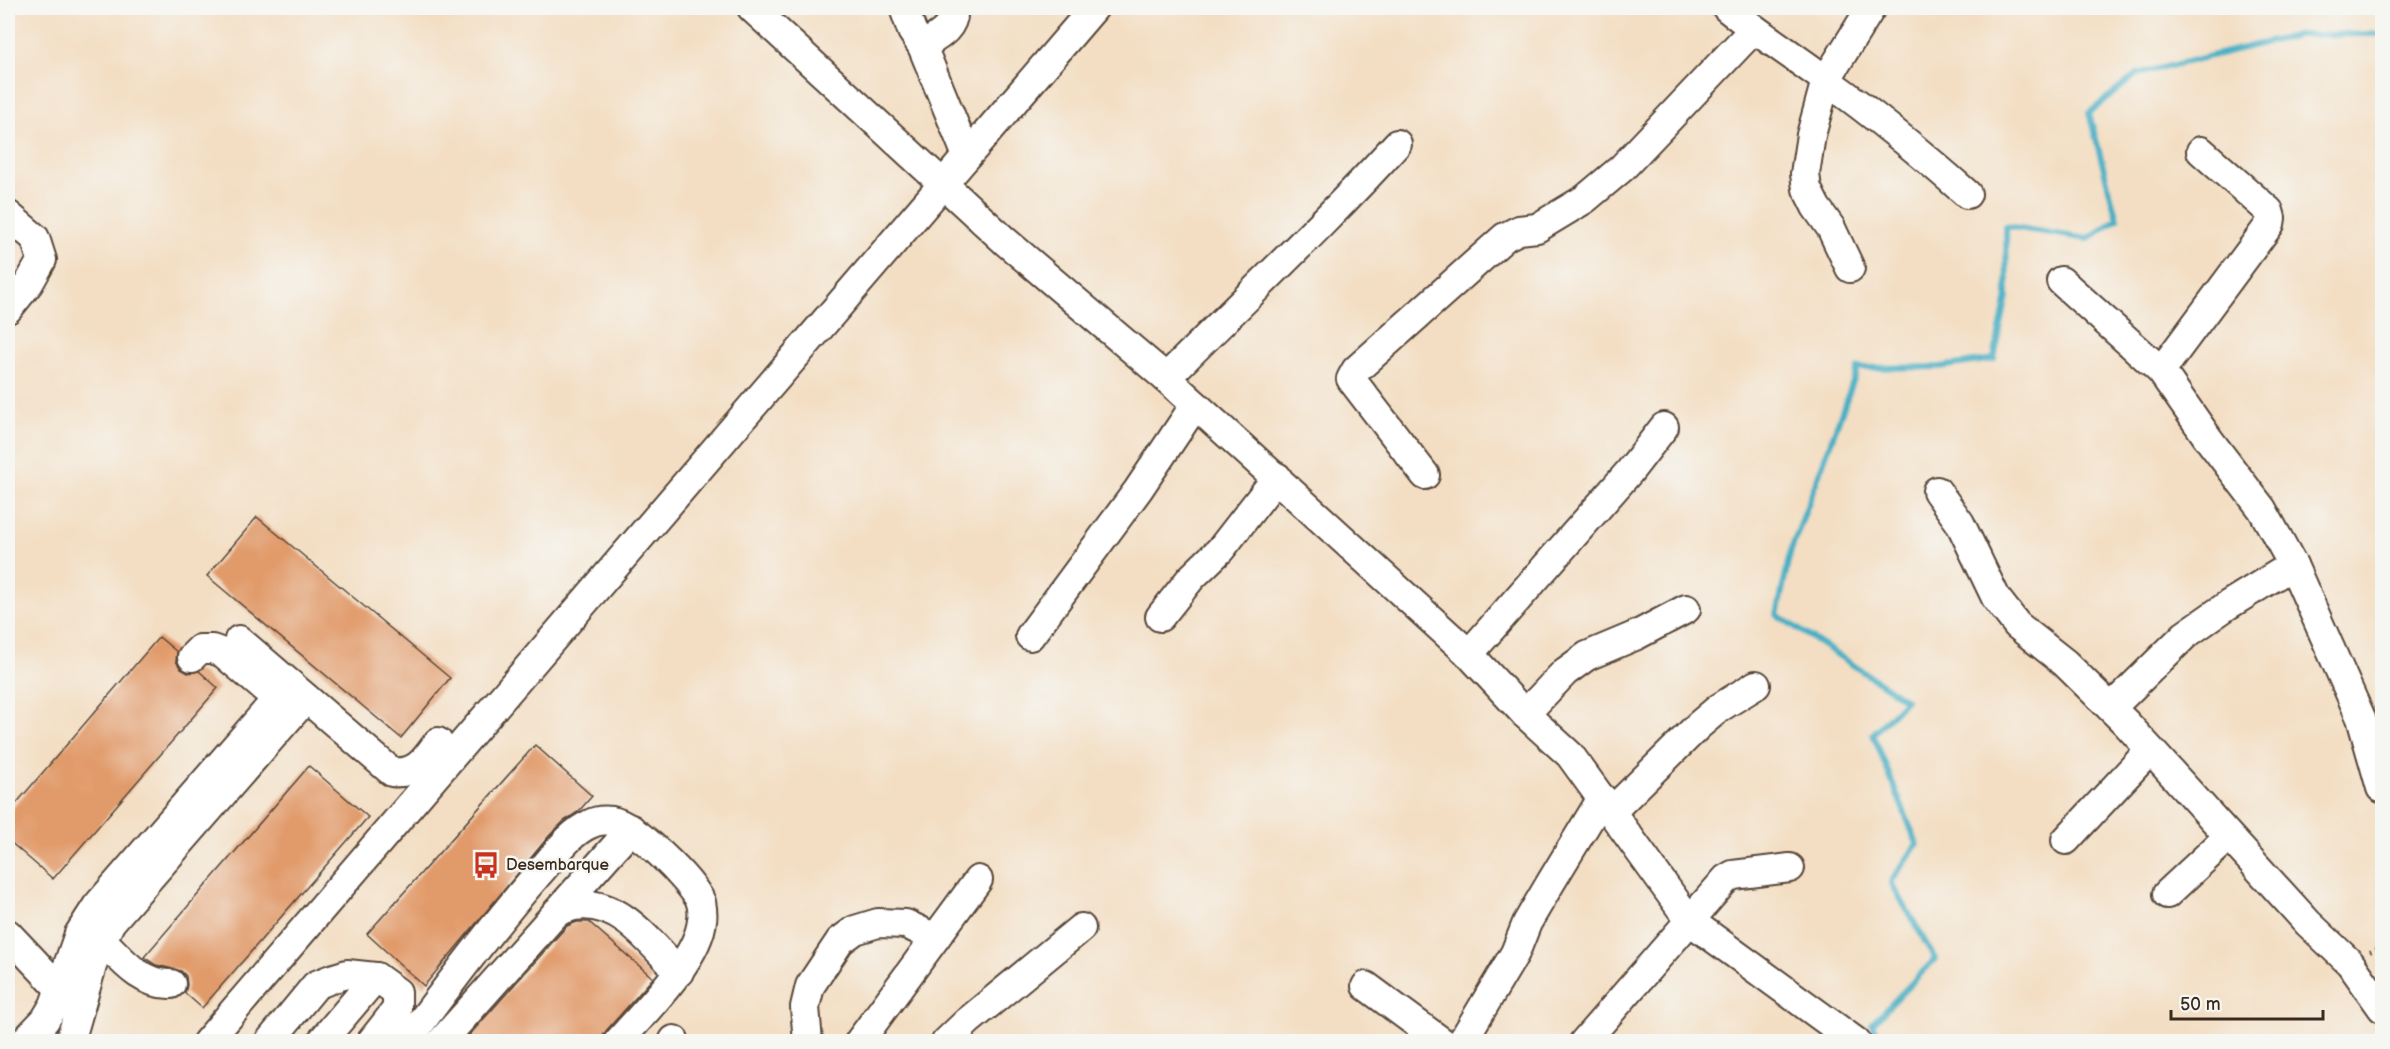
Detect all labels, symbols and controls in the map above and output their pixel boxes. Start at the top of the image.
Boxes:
bus stop icon: Desembarque [471,850,501,880]
place label: Desembarque [506,856,609,875]
scale bar [2171,983,2322,1021]
text: 50 m [2180,994,2221,1015]

